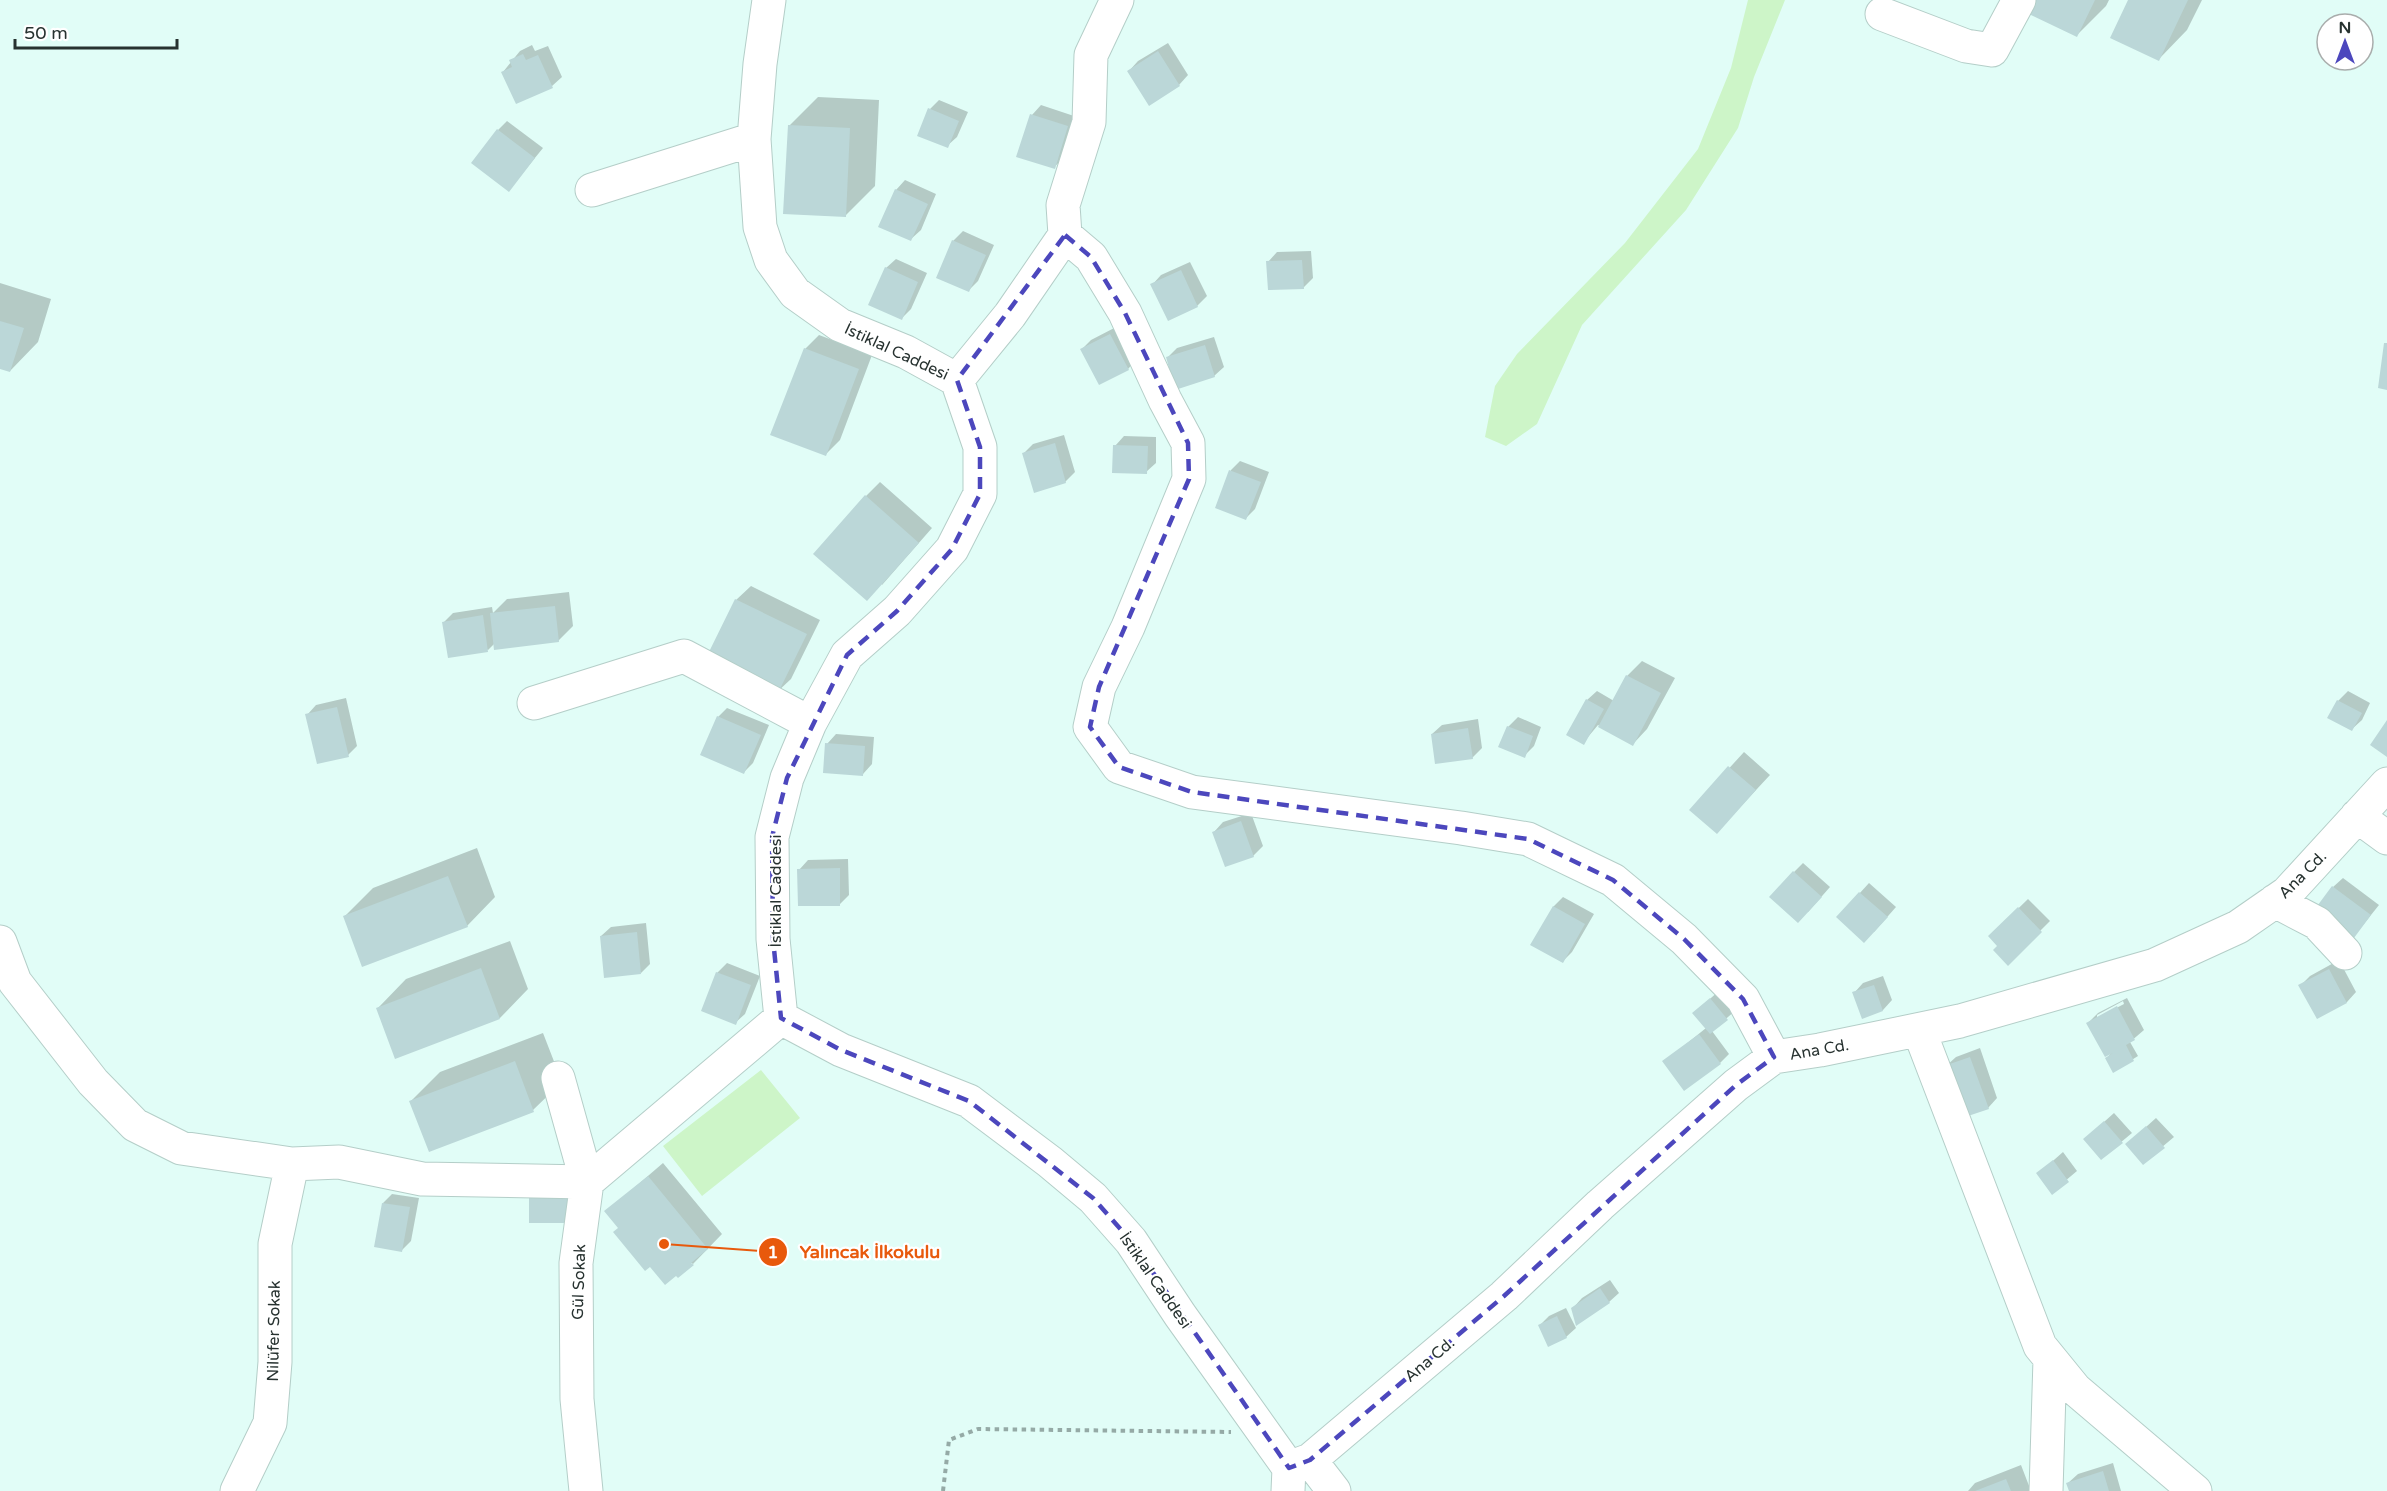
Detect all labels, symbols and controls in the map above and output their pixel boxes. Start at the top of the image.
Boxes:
scale bar [15,12,177,50]
north arrow [2315,12,2375,72]
text: N [2339,18,2351,38]
text: 50 m [24,22,68,44]
street label: İstiklal Caddesi [841,319,952,385]
street label: İstiklal Caddesi [766,835,786,947]
street label: Ana Cd. [2274,846,2331,903]
street label: Ana Cd. [1788,1035,1850,1065]
street label: İstiklal Caddesi [1115,1229,1196,1333]
callout: Yalıncak İlkokulu [758,1234,952,1270]
text: 1 [767,1241,779,1263]
text: Yalıncak İlkokulu [800,1241,940,1263]
street label: Gül Sokak [568,1244,590,1320]
street label: Nilüfer Sokak [263,1280,285,1382]
street label: Ana Cd. [1400,1333,1459,1387]

